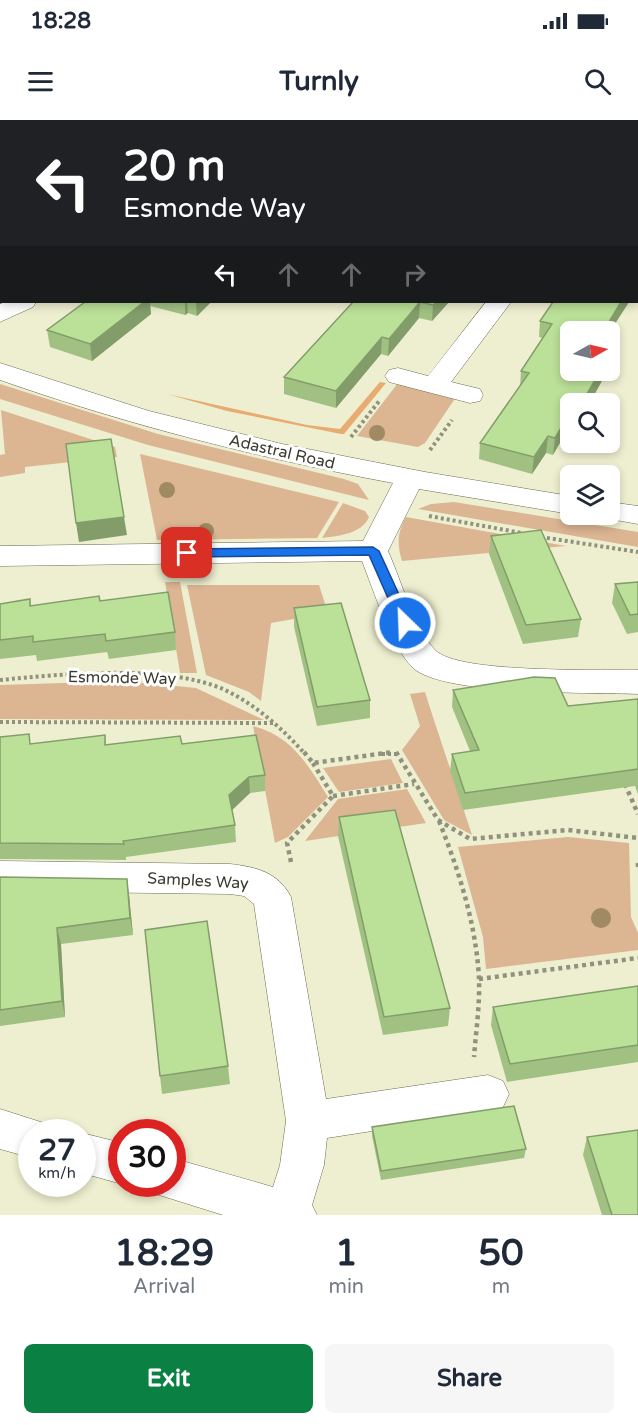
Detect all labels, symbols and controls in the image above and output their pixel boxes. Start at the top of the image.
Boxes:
text: 18:28 [30,8,91,34]
icon: menu [24,65,57,98]
text: Turnly [279,65,359,98]
icon: search [581,65,614,98]
text: 20 m [123,141,225,192]
icon: left [24,144,102,222]
text: Esmonde Way [123,192,306,225]
icon: left [209,258,242,291]
icon: ahead [272,258,305,291]
icon: ahead [335,258,368,291]
icon: right [398,258,431,291]
north arrow [560,321,620,381]
map controls [560,321,620,525]
button: search [560,393,620,453]
street label: Adastral Road [227,430,337,474]
button: layers [560,465,620,525]
pin [161,527,212,578]
icon: arrive [170,536,203,569]
position arrow [373,591,437,655]
street label: Esmonde Way [68,667,177,689]
street label: Samples Way [147,868,250,894]
speed limit sign: 30 [108,1119,186,1197]
text: 27 [38,1132,76,1169]
text: km/h [38,1164,76,1182]
text: 18:29 [114,1232,214,1275]
text: 1 [335,1232,358,1275]
text: 50 [478,1232,524,1275]
text: Arrival [133,1275,195,1299]
text: min [329,1275,364,1299]
text: m [492,1275,510,1299]
button: Exit [24,1344,313,1413]
button: Share [325,1344,614,1413]

